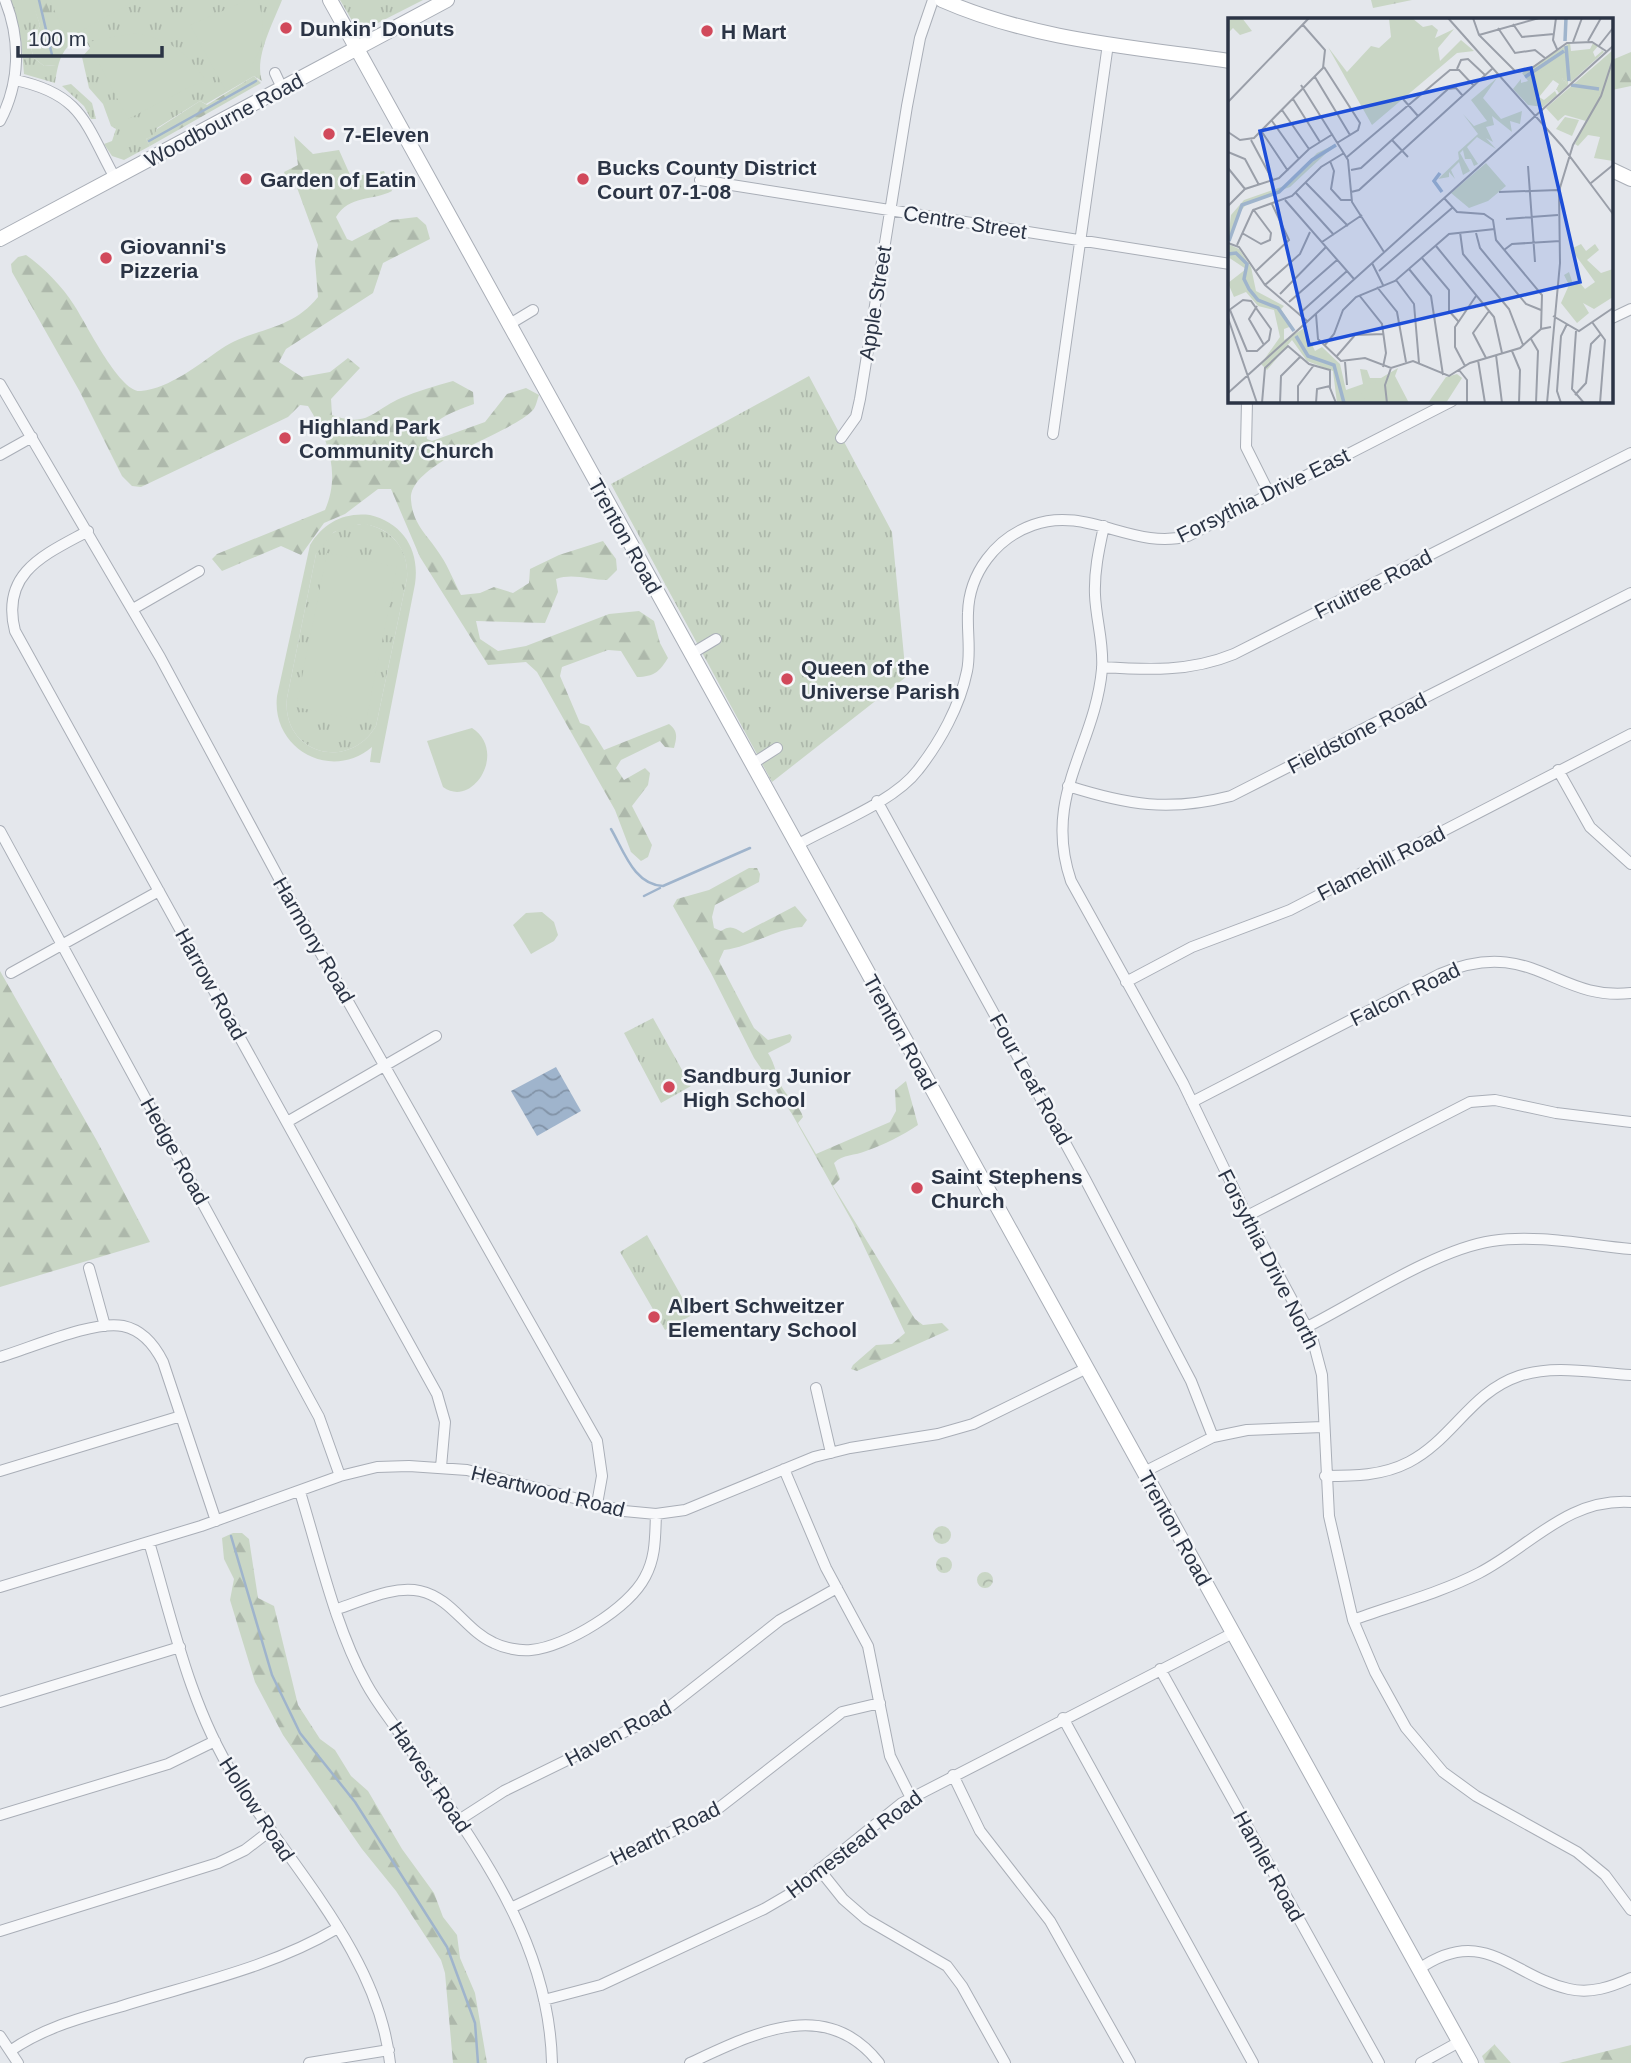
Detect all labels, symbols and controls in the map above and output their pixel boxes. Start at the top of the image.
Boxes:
scale bar [18,14,161,58]
place label: Dunkin' Donuts [300,17,454,40]
inset map [1228,18,1614,402]
marker: Dunkin' Donuts [278,20,294,36]
place label: H Mart [721,20,786,43]
marker: H Mart [699,23,715,39]
text: 100 m [28,27,86,50]
street label: Woodbourne Road [141,69,307,171]
place label: 7-Eleven [343,123,429,146]
marker: 7-Eleven [321,126,337,142]
place label: Bucks County District Court 07-1-08 [597,156,816,203]
place label: Garden of Eatin [260,168,416,191]
marker: Garden of Eatin [238,171,254,187]
marker: Bucks County District Court 07-1-08 [575,171,591,187]
street label: Centre Street [902,201,1029,243]
place label: Giovanni's Pizzeria [120,235,227,282]
street label: Apple Street [855,244,895,362]
marker: Giovanni's Pizzeria [98,250,114,266]
place label: Highland Park Community Church [299,415,494,462]
marker: Highland Park Community Church [277,430,293,446]
street label: Forsythia Drive East [1173,443,1353,547]
street label: Trenton Road [584,475,666,597]
street label: Fruitree Road [1311,545,1435,623]
place label: Queen of the Universe Parish [801,656,960,703]
marker: Queen of the Universe Parish [779,671,795,687]
street label: Fieldstone Road [1284,688,1430,778]
street label: Flamehill Road [1313,821,1449,905]
street label: Harmony Road [269,873,359,1007]
street label: Harrow Road [171,924,251,1044]
street label: Falcon Road [1346,958,1464,1030]
street label: Trenton Road [859,971,941,1093]
street label: Four Leaf Road [986,1010,1076,1148]
place label: Sandburg Junior High School [683,1064,851,1111]
marker: Sandburg Junior High School [661,1079,677,1095]
street label: Hedge Road [136,1094,214,1208]
place label: Saint Stephens Church [931,1165,1083,1212]
street label: Forsythia Drive North [1214,1165,1324,1353]
marker: Saint Stephens Church [909,1180,925,1196]
place label: Albert Schweitzer Elementary School [668,1294,857,1341]
marker: Albert Schweitzer Elementary School [646,1309,662,1325]
street label: Heartwood Road [469,1461,627,1521]
street label: Trenton Road [1134,1467,1216,1589]
street label: Haven Road [561,1695,675,1771]
street label: Harvest Road [385,1717,475,1837]
street label: Hollow Road [215,1753,299,1865]
street label: Homestead Road [782,1786,926,1902]
street label: Hearth Road [606,1797,724,1869]
street label: Hamlet Road [1229,1807,1309,1925]

